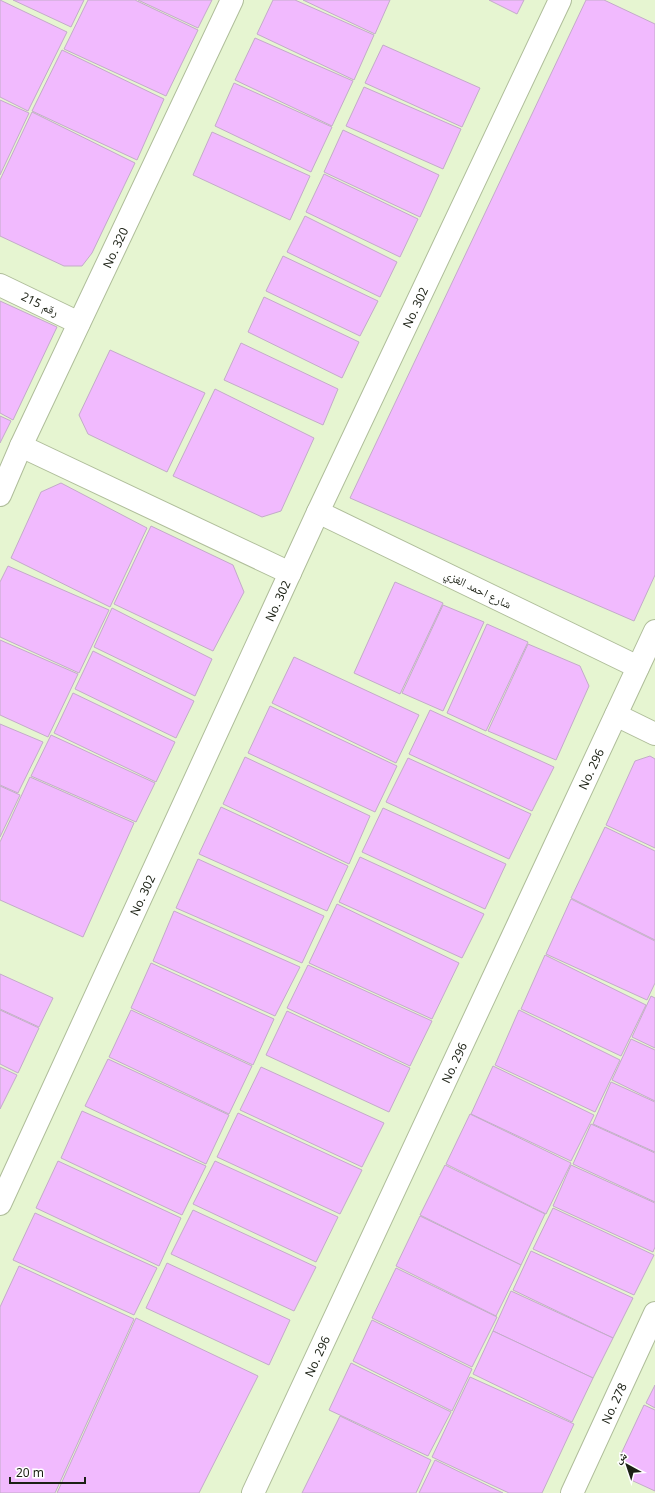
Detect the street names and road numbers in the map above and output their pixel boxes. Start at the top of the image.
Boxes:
street label: No. 320 [98,224,132,271]
street label: No. 302 [398,284,432,331]
street label: رقم 215 [18,288,62,321]
street label: شارع احمد الغزي [441,565,515,614]
street label: No. 302 [260,577,294,624]
street label: No. 296 [574,746,608,792]
street label: No. 302 [125,872,159,918]
street label: No. 296 [437,1039,471,1086]
street label: No. 296 [300,1333,334,1379]
street label: No. 278 [597,1380,630,1426]

